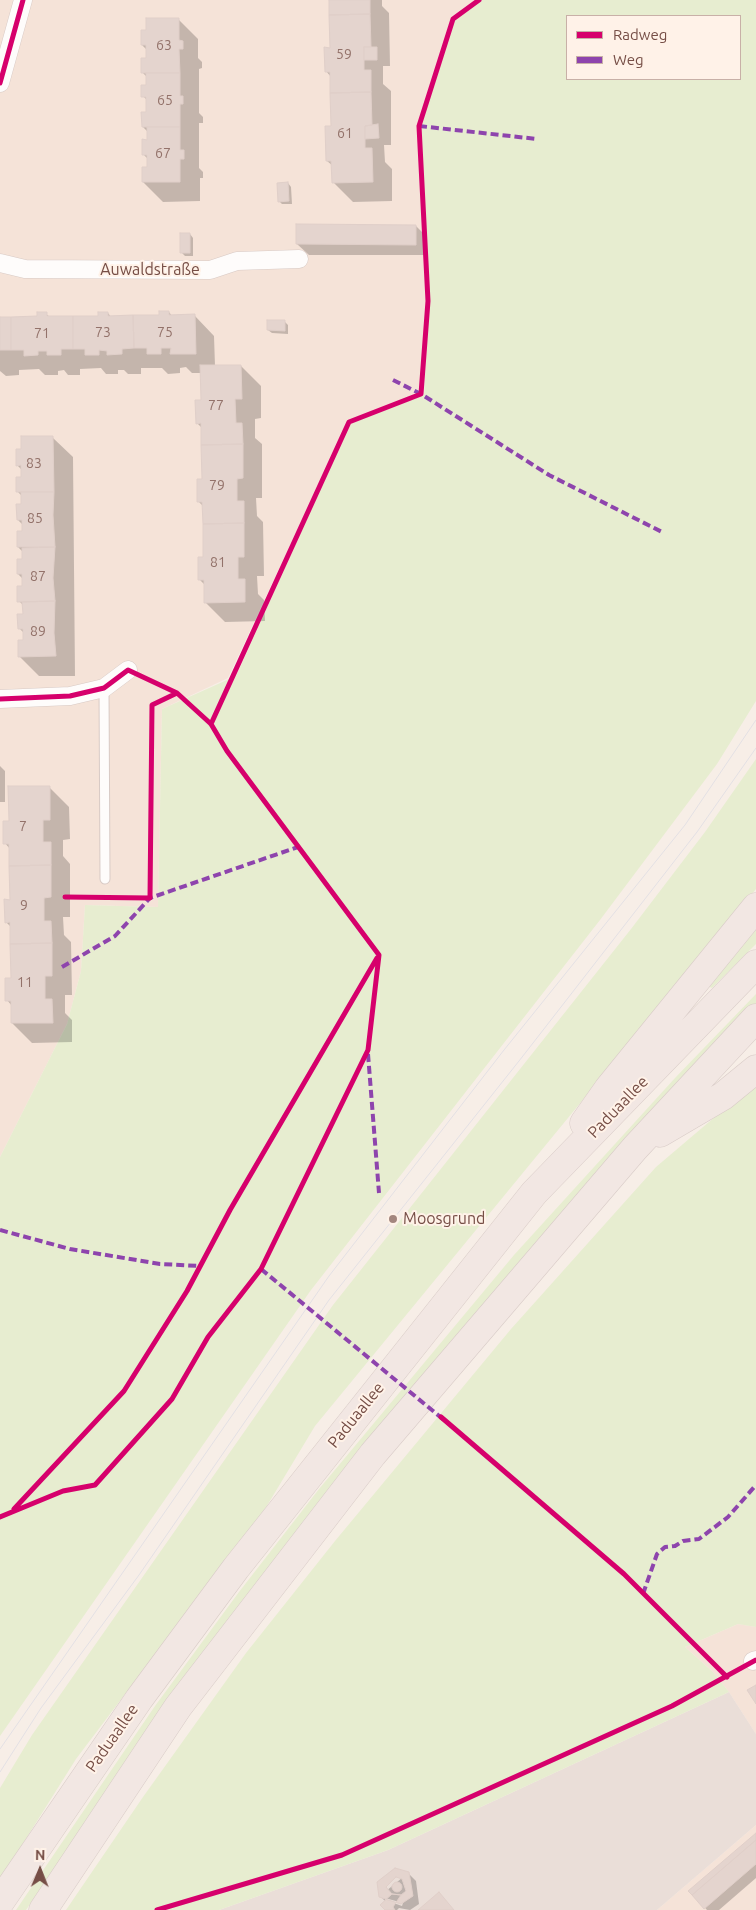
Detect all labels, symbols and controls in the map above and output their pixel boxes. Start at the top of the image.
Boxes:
legend [566,15,741,80]
text: Radweg [613,26,667,43]
house number: 63 [156,37,172,53]
house number: 59 [336,46,352,62]
text: Weg [613,51,644,68]
house number: 65 [157,92,173,108]
house number: 61 [337,125,353,141]
house number: 67 [155,145,171,161]
street label: Auwaldstraße [100,260,200,280]
house number: 73 [95,324,111,340]
house number: 75 [157,324,173,340]
house number: 71 [34,325,50,341]
house number: 77 [208,397,224,413]
house number: 83 [26,455,42,471]
house number: 79 [209,477,225,493]
house number: 85 [27,510,43,526]
house number: 81 [210,554,226,570]
house number: 87 [30,568,46,584]
house number: 89 [30,623,46,639]
house number: 7 [19,818,27,834]
house number: 9 [20,897,28,913]
house number: 11 [17,974,33,990]
street label: Paduaallee [584,1072,652,1142]
place label: Moosgrund [403,1209,485,1229]
marker: Moosgrund [387,1213,399,1225]
street label: Paduaallee [324,1378,388,1452]
street label: Paduaallee [82,1700,142,1776]
north arrow [15,1845,65,1895]
text: N [35,1847,46,1863]

